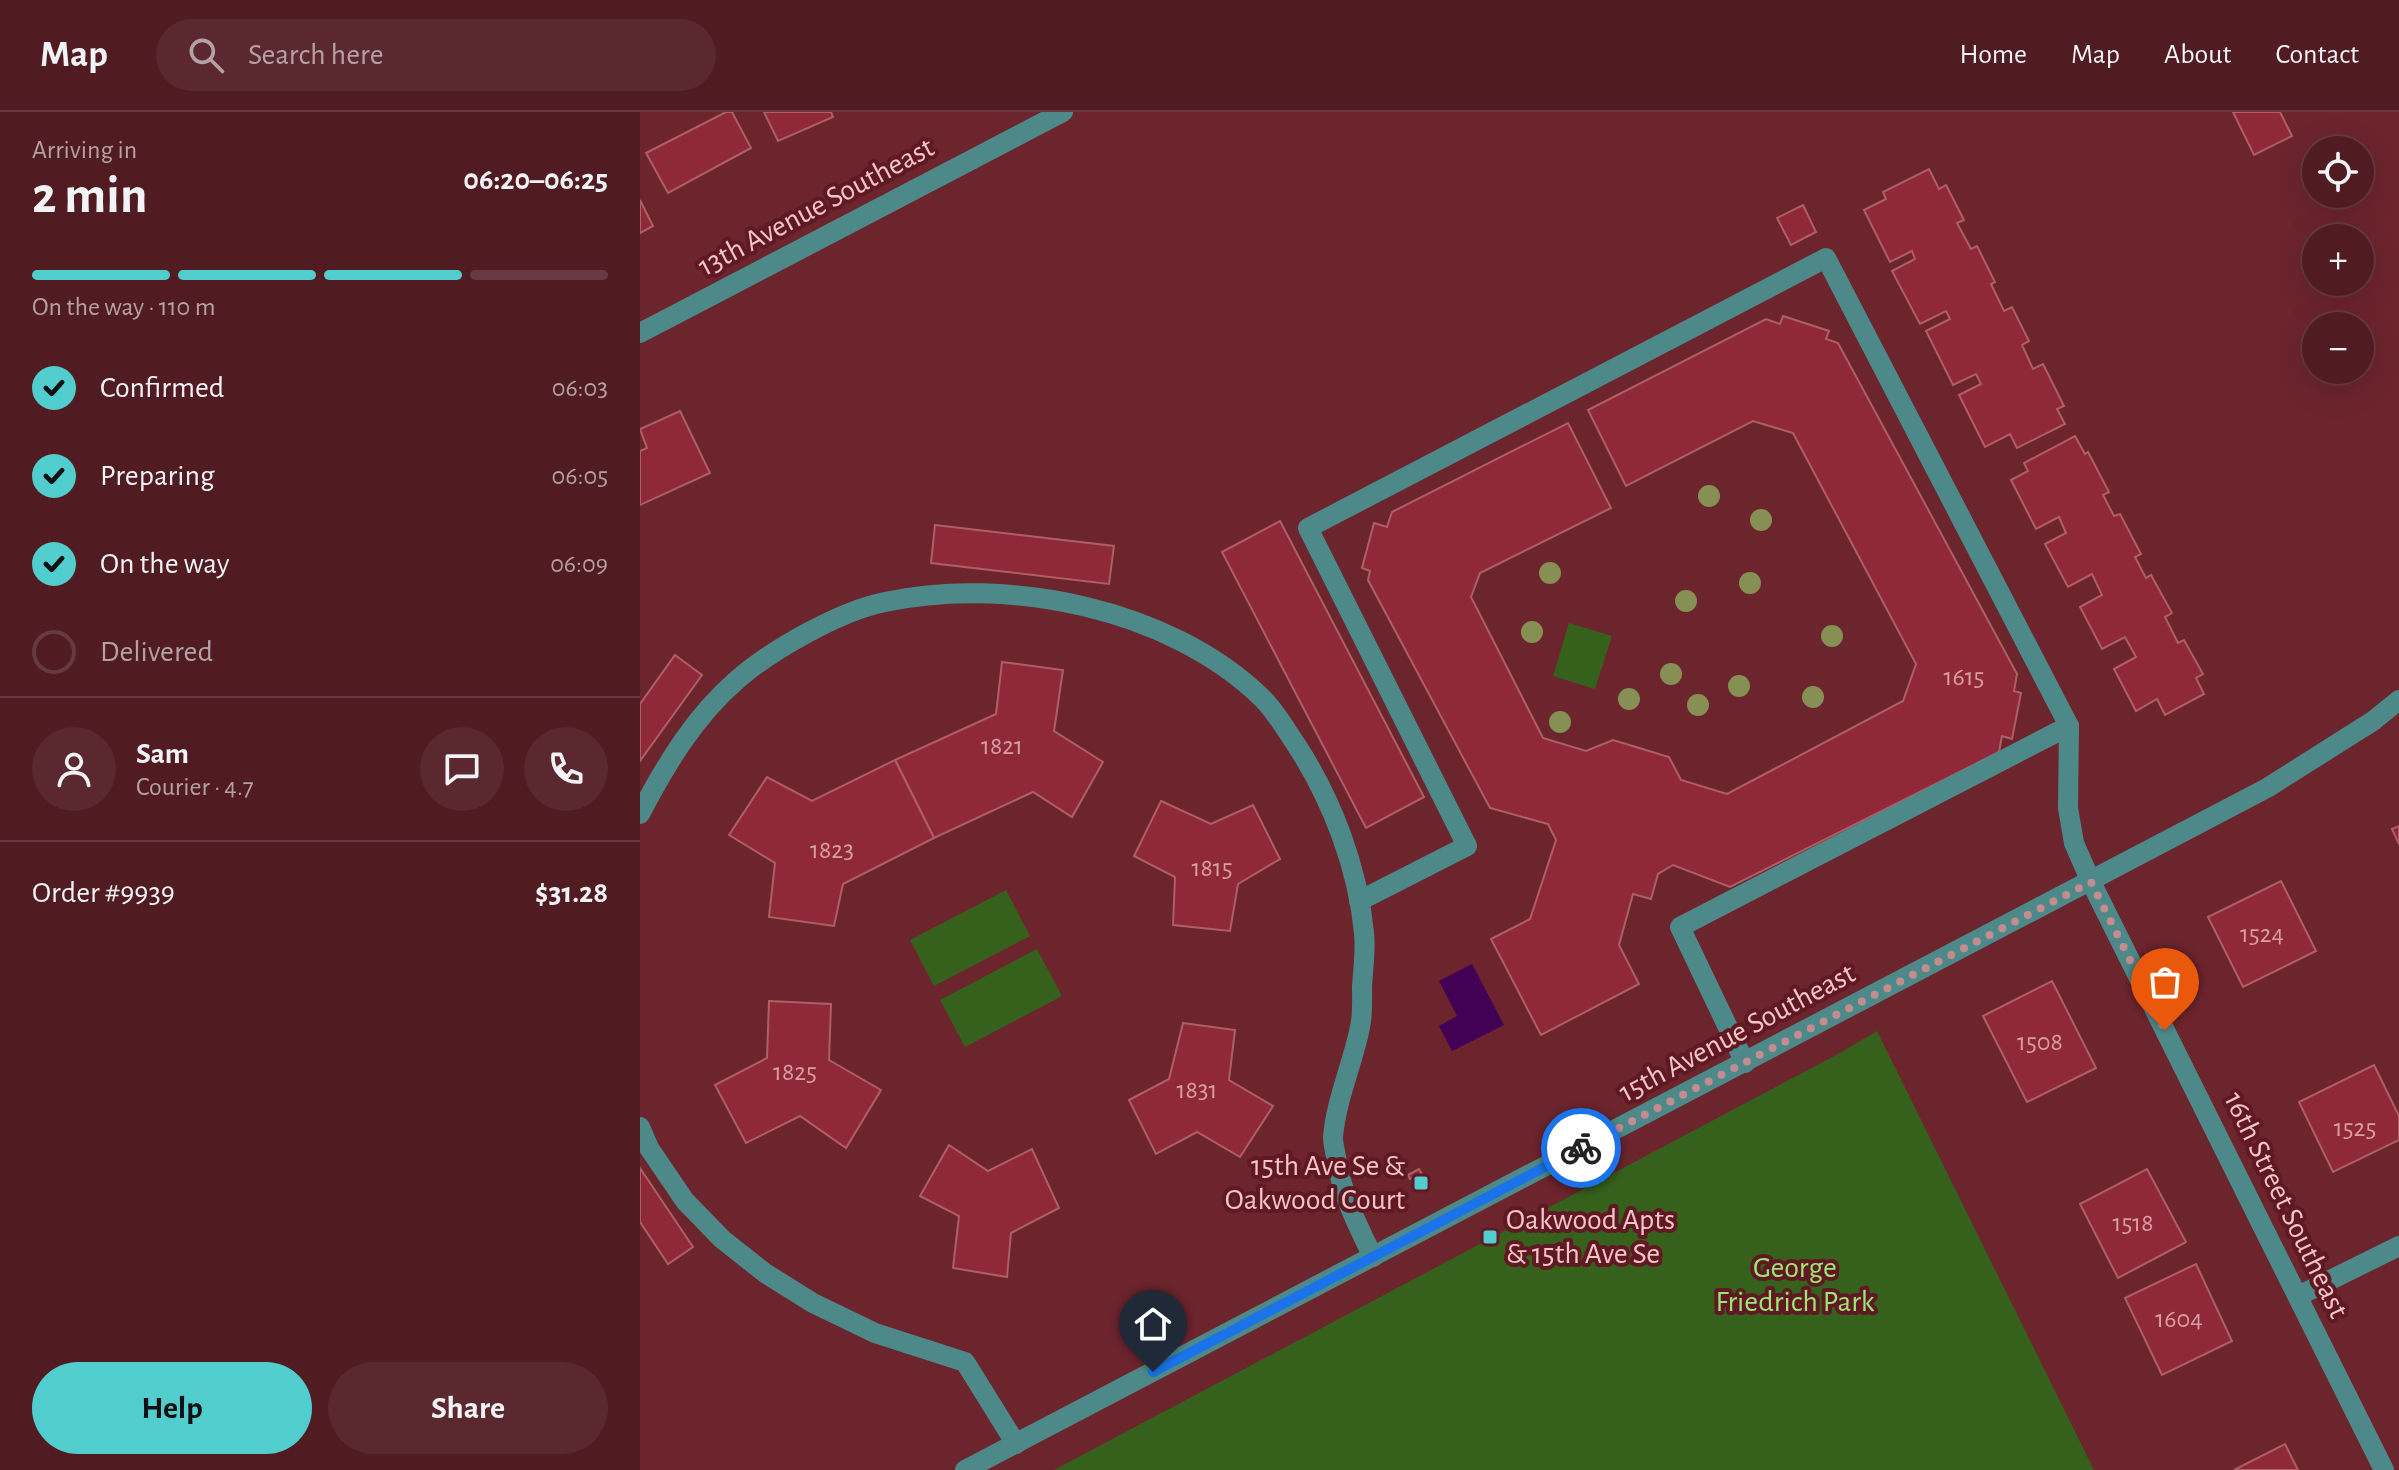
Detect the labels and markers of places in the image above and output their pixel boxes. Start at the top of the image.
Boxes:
pin [2131,948,2199,1030]
place label: 15th Ave Se & Oakwood Court [1225,1151,1405,1215]
marker: 15th Ave Se & Oakwood Court [1412,1174,1430,1192]
place label: Oakwood Apts & 15th Ave Se [1506,1205,1675,1269]
marker: Oakwood Apts & 15th Ave Se [1481,1228,1499,1246]
pin [1119,1290,1187,1372]

